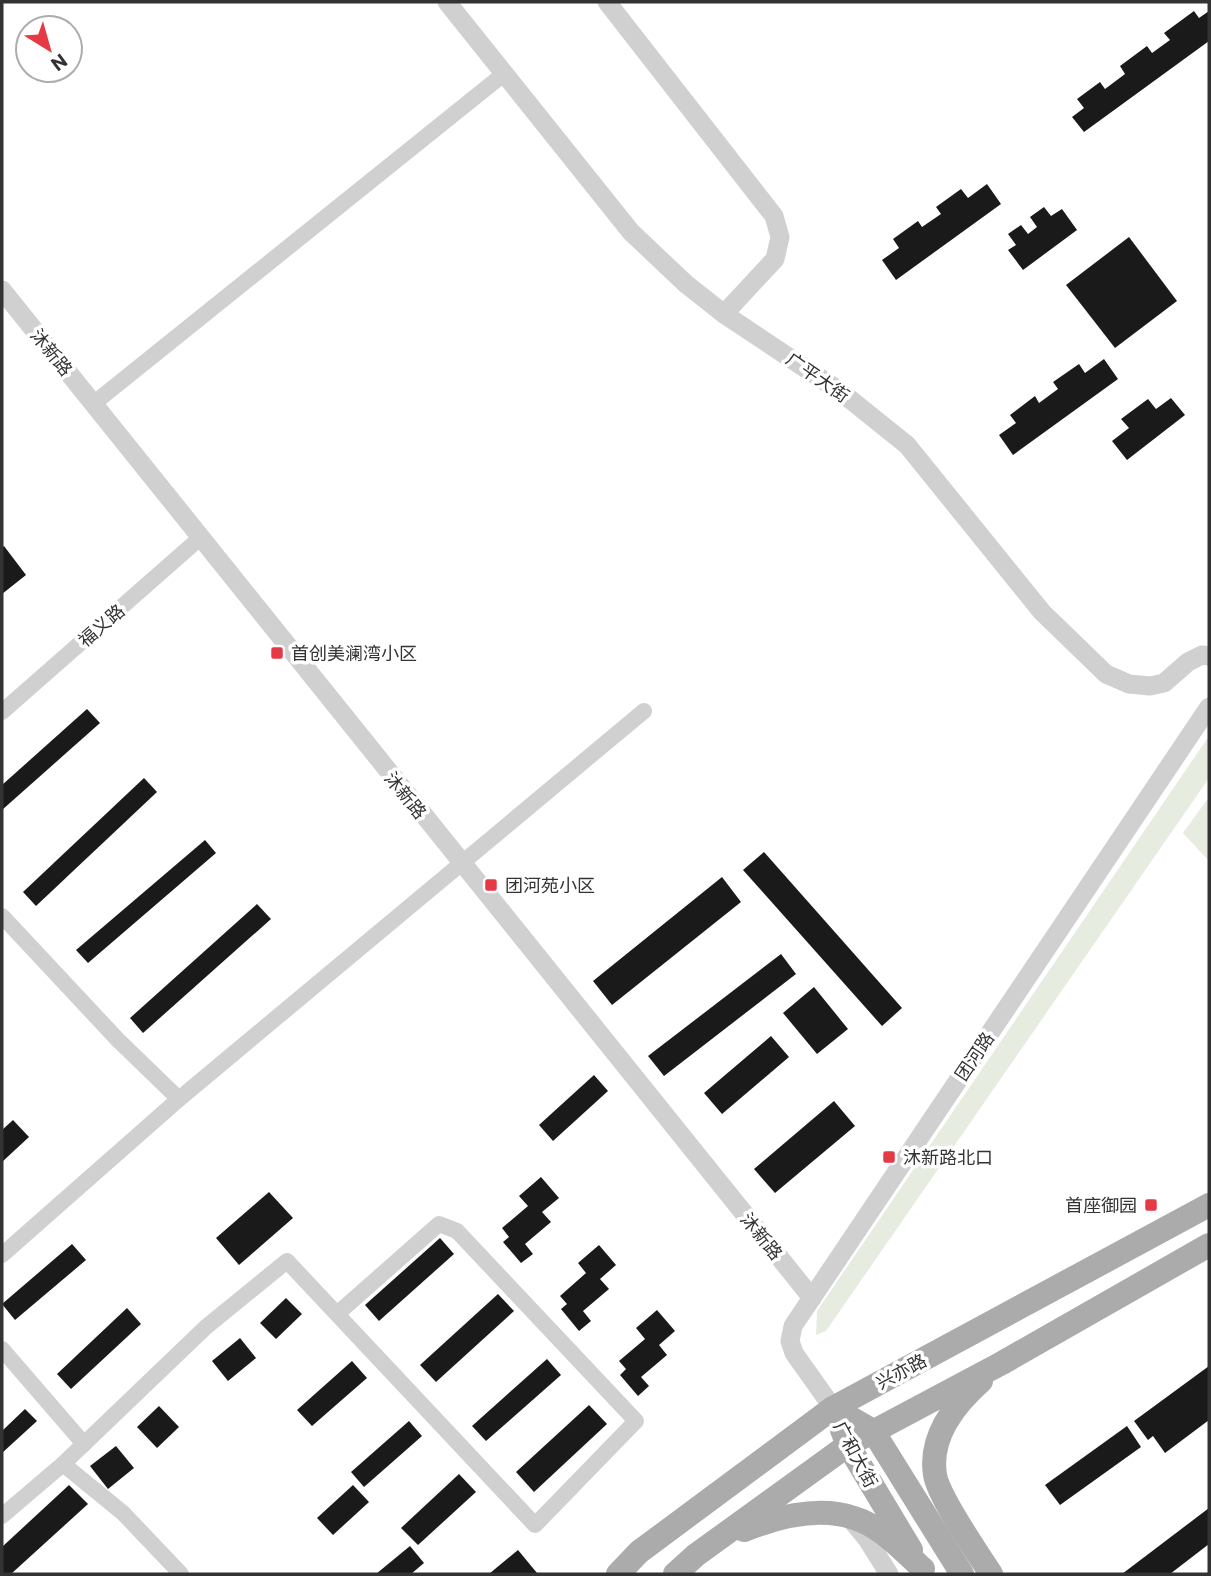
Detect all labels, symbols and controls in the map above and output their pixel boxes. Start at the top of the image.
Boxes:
north arrow [14,14,84,84]
text: N [47,49,72,76]
street label: 沐新路 [26,324,78,380]
street label: 广平大街 [782,347,854,407]
street label: 福义路 [73,599,129,651]
place label: 首创美澜湾小区 [291,642,417,664]
marker: 首创美澜湾小区 [269,645,285,661]
street label: 沐新路 [380,767,432,823]
place label: 团河苑小区 [505,874,595,896]
marker: 团河苑小区 [483,877,499,893]
street label: 团河路 [950,1027,998,1085]
place label: 沐新路北口 [903,1146,993,1168]
marker: 沐新路北口 [881,1149,897,1165]
place label: 首座御园 [1065,1194,1137,1216]
marker: 首座御园 [1143,1197,1159,1213]
street label: 沐新路 [736,1208,788,1264]
street label: 兴亦路 [872,1349,930,1393]
street label: 广和大街 [829,1417,883,1491]

